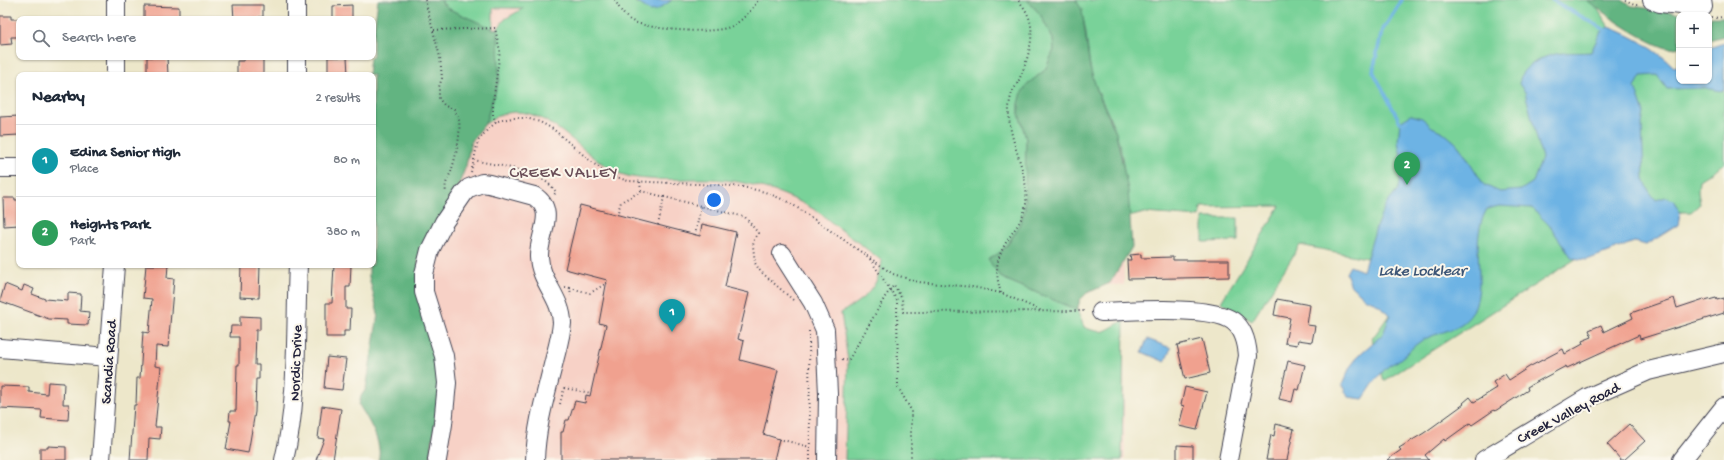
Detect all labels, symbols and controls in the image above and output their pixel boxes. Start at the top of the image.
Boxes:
map controls [1676,12,1712,84]
button: + [1676,12,1712,48]
search box [16,16,376,60]
icon: search [30,27,52,49]
text: Search here [62,29,136,47]
button: − [1676,48,1712,84]
text: Nearby [32,88,85,108]
text: 2 results [315,91,360,106]
text: Edina Senior High [70,144,181,162]
pin: 2 [1394,152,1420,185]
text: 1 [42,153,48,168]
text: 80 m [333,153,360,168]
text: Place [70,162,98,177]
district label: CREEK VALLEY [509,165,619,184]
your location [704,190,724,210]
text: Heights Park [70,216,150,234]
text: 2 [42,225,48,240]
text: 380 m [326,225,360,240]
text: Park [70,234,95,249]
water label: Lake Locklear [1379,263,1469,282]
pin: 1 [659,299,685,332]
street label: Scandia Road [98,318,122,405]
street label: Nordic Drive [287,324,307,402]
street label: Creek Valley Road [1514,379,1625,448]

